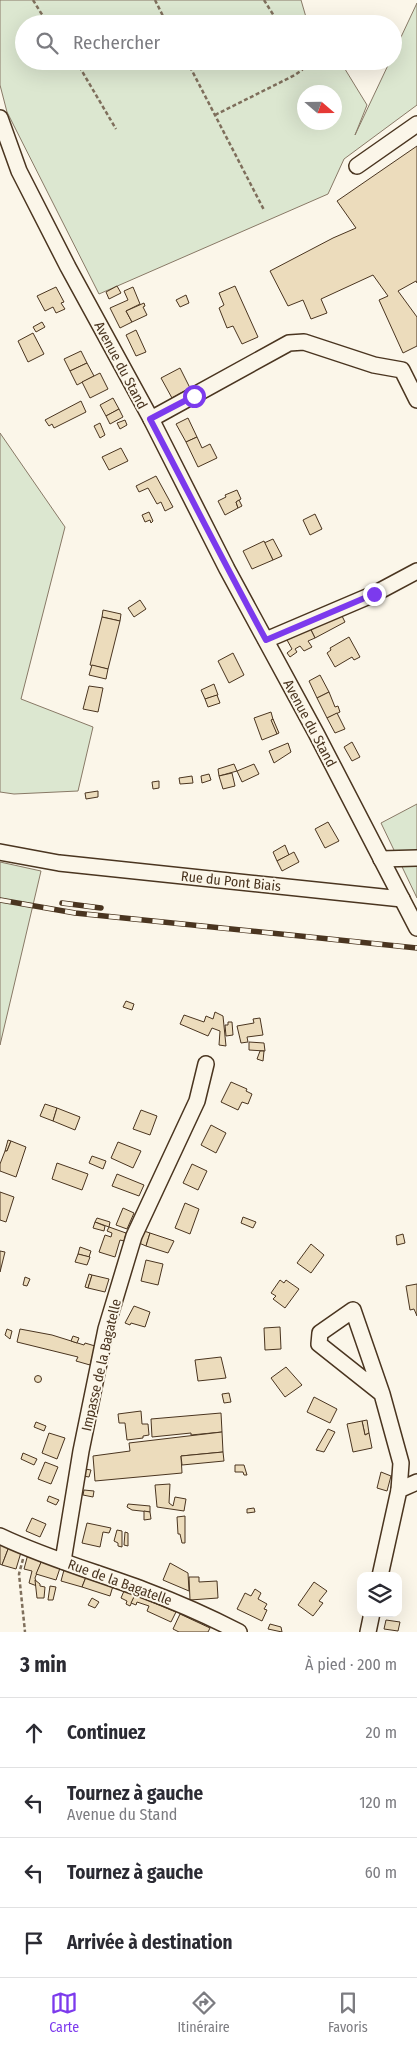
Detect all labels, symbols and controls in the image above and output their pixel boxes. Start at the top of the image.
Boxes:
search box [15,15,402,70]
icon: search [33,29,61,57]
text: Rechercher [73,31,160,54]
north arrow [297,85,342,130]
street label: Avenue du Stand [90,319,151,412]
route start [183,385,206,408]
route end [363,583,386,606]
street label: Avenue du Stand [279,677,340,770]
street label: Rue du Pont Biais [180,868,282,895]
street label: Impasse de la Bagatelle [78,1297,125,1433]
street label: Rue de la Bagatelle [65,1556,174,1609]
map controls [357,1572,402,1617]
button: layers [357,1572,402,1617]
text: 3 min [20,1652,67,1678]
text: À pied · 200 m [305,1655,397,1674]
icon: ahead [20,1719,48,1747]
text: Continuez [67,1721,146,1744]
text: 20 m [366,1723,397,1742]
text: Tournez à gauche [67,1782,203,1805]
icon: left [20,1789,48,1817]
text: 120 m [359,1793,397,1812]
text: Avenue du Stand [67,1805,177,1824]
icon: left [20,1859,48,1887]
text: Tournez à gauche [67,1861,203,1884]
text: 60 m [365,1863,397,1882]
icon: arrive [20,1929,48,1957]
text: Arrivée à destination [67,1931,233,1954]
tab: Carte [49,1989,79,2036]
tab: Itinéraire [177,1989,230,2036]
tab: Favoris [328,1989,368,2036]

